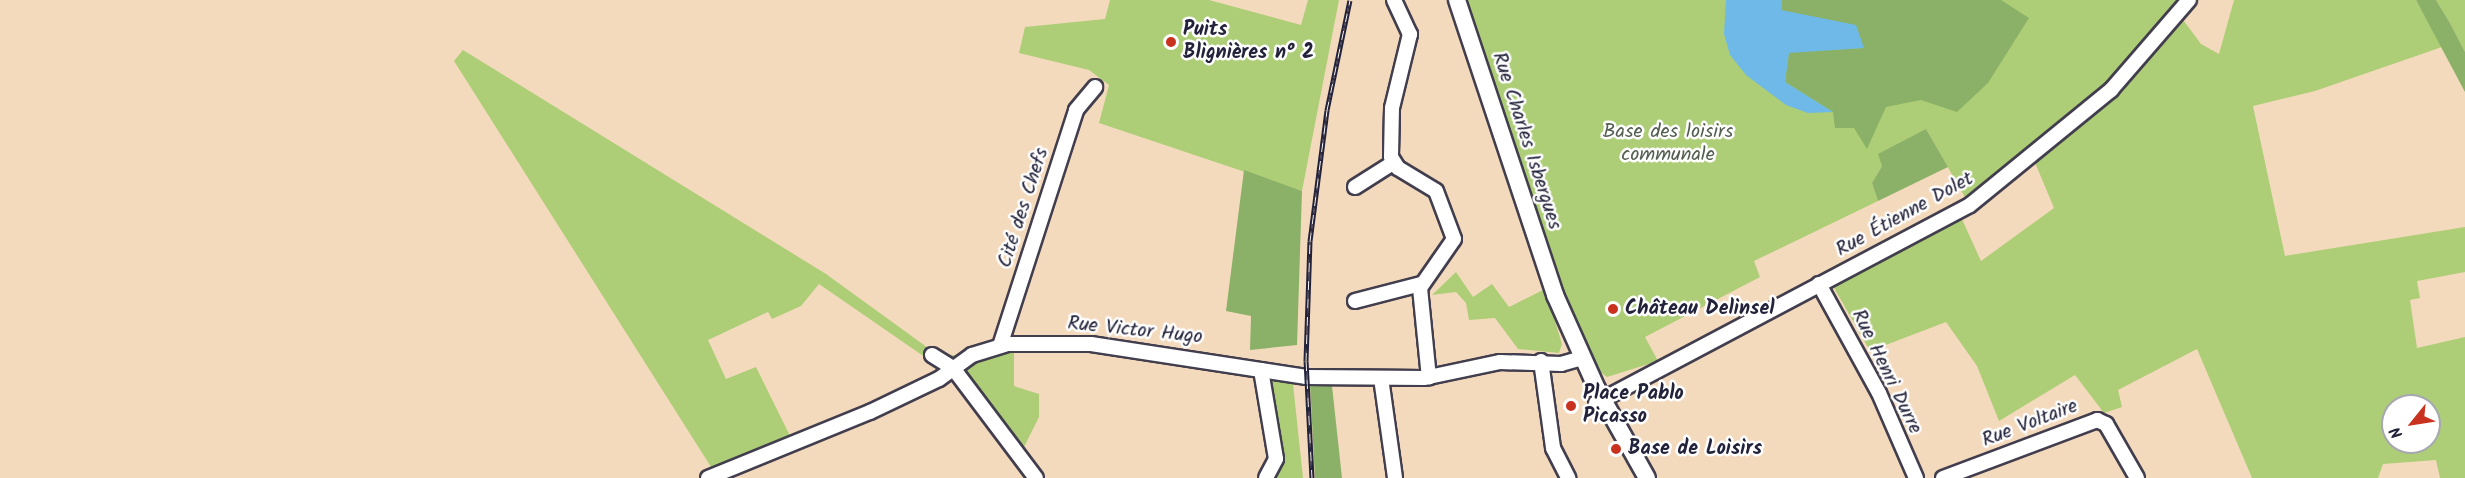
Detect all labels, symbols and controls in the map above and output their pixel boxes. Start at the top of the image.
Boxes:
place label: Puits Blignières n° 2 [1183,19,1314,66]
marker: Puits Blignières n° 2 [1164,35,1178,49]
street label: Rue Charles Isbergues [1486,49,1566,233]
park label: Base des loisirs communale [1603,121,1733,168]
street label: Cité des Chefs [993,145,1055,271]
street label: Rue Étienne Dolet [1832,167,1978,263]
place label: Château Delinsel [1625,297,1774,321]
marker: Château Delinsel [1606,302,1620,316]
street label: Rue Henri Durre [1846,306,1926,438]
street label: Rue Victor Hugo [1066,312,1204,350]
place label: Place Pablo Picasso [1583,382,1684,429]
north arrow [2381,394,2441,454]
street label: Rue Voltaire [1979,395,2081,453]
marker: Place Pablo Picasso [1564,399,1578,413]
text: N [2383,422,2410,443]
place label: Base de Loisirs [1628,437,1762,461]
marker: Base de Loisirs [1609,442,1623,456]

